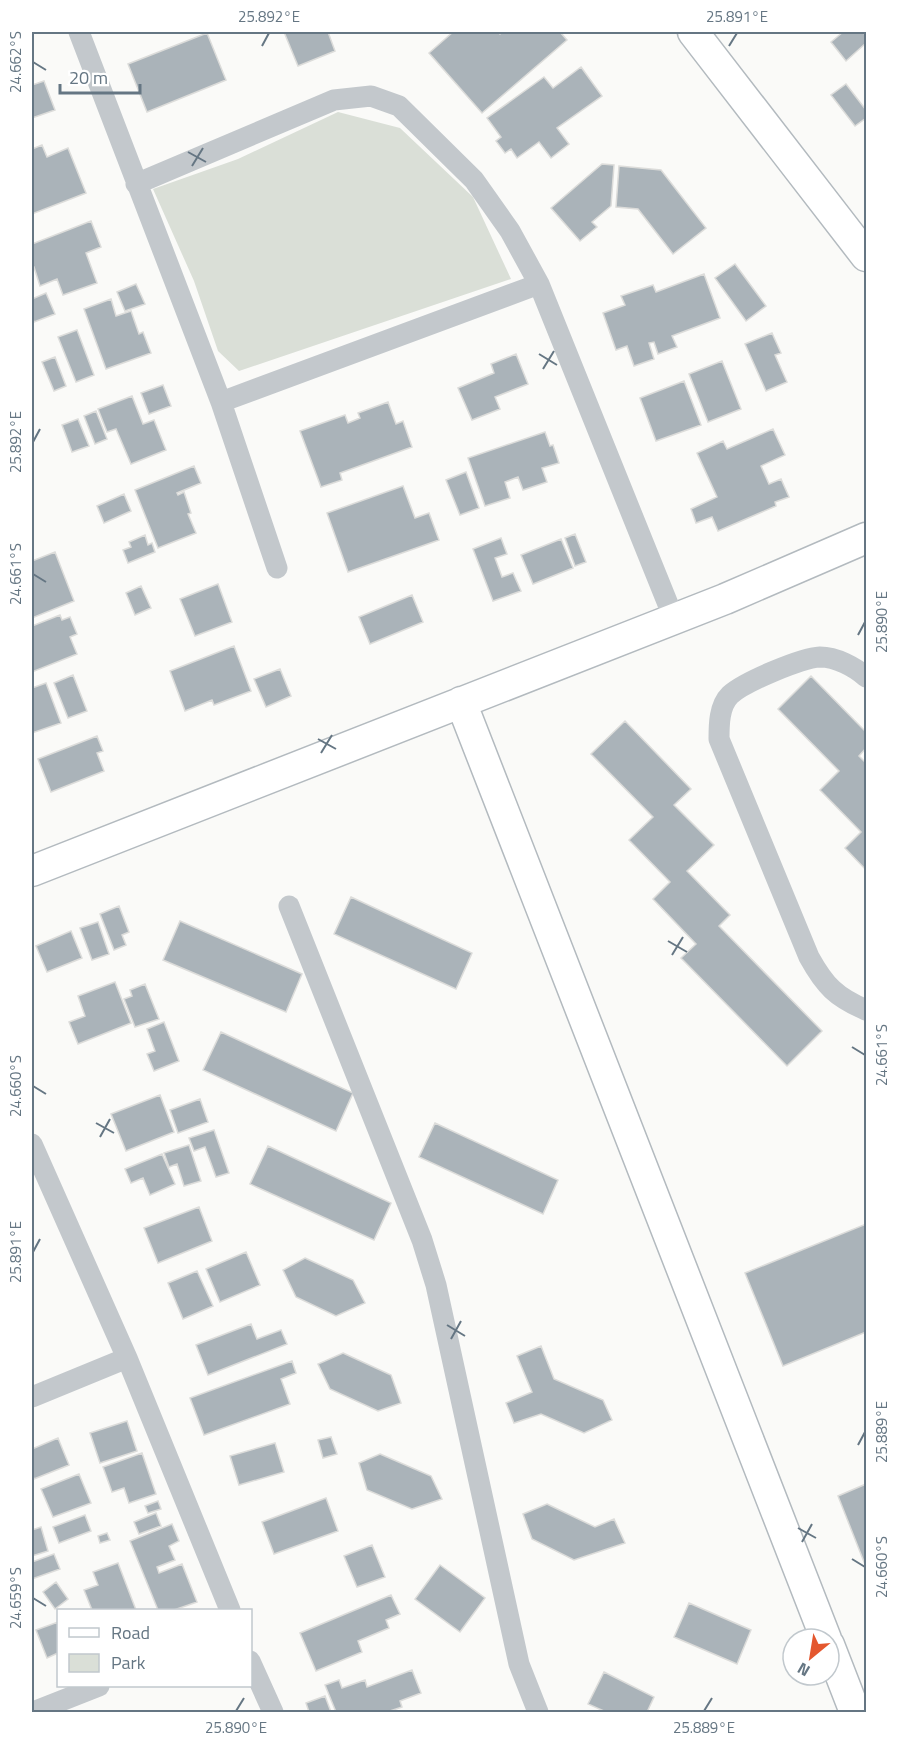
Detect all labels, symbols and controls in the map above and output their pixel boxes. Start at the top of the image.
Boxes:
text: 25.892°E [238,5,300,28]
text: 25.891°E [706,5,768,28]
text: 24.662°S [4,31,27,93]
scale bar [60,57,140,95]
text: 20 m [69,64,108,91]
text: 25.892°E [4,411,27,473]
text: 24.661°S [4,543,27,605]
text: 25.890°E [870,591,893,653]
text: 24.661°S [870,1024,893,1086]
text: 24.660°S [4,1055,27,1117]
text: 25.891°E [4,1221,27,1283]
text: 25.889°E [870,1401,893,1463]
text: 24.660°S [870,1536,893,1598]
text: 24.659°S [4,1567,27,1629]
legend [57,1609,252,1687]
text: Road [111,1619,150,1646]
north arrow [781,1627,841,1687]
text: Park [111,1649,146,1676]
text: N [793,1657,814,1683]
text: 25.890°E [205,1716,267,1739]
text: 25.889°E [673,1716,735,1739]

